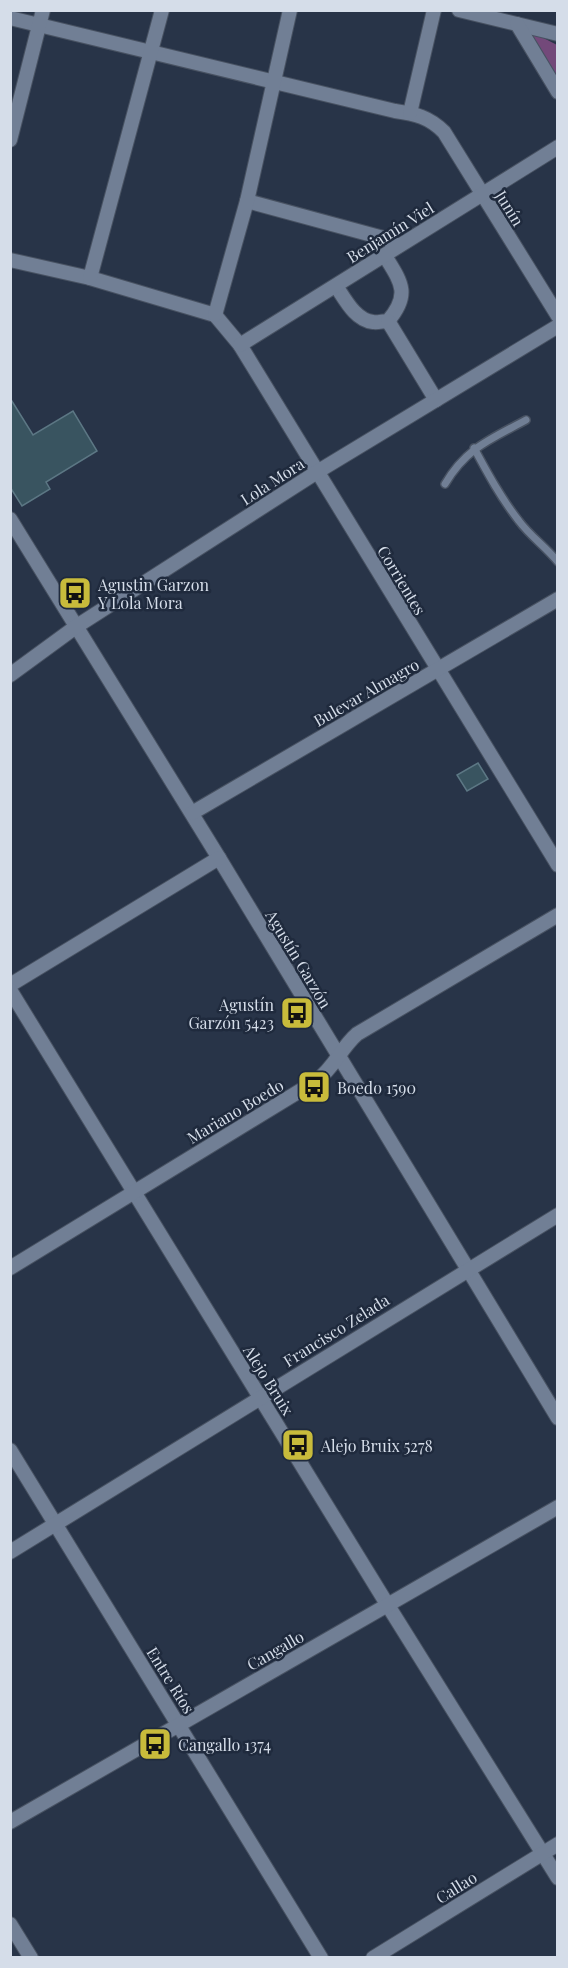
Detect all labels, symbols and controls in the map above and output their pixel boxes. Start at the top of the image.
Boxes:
street label: Junín [490,185,529,230]
street label: Benjamín Viel [343,197,438,267]
street label: Lola Mora [236,453,308,509]
street label: Corrientes [373,541,431,619]
place label: Agustin Garzon Y Lola Mora [97,574,210,613]
bus stop icon: Agustin Garzon Y Lola Mora [57,575,93,611]
street label: Bulevar Almagro [309,653,423,731]
street label: Agustín Garzón [261,905,337,1012]
place label: Agustín Garzón 5423 [188,994,274,1033]
bus stop icon: Agustín Garzón 5423 [279,995,315,1031]
bus stop icon: Boedo 1590 [296,1069,332,1105]
street label: Mariano Boedo [183,1074,287,1148]
place label: Boedo 1590 [337,1077,416,1098]
street label: Francisco Zelada [279,1289,393,1371]
street label: Alejo Bruix [239,1340,299,1420]
bus stop icon: Alejo Bruix 5278 [280,1427,316,1463]
place label: Alejo Bruix 5278 [320,1435,433,1456]
street label: Cangallo [243,1625,307,1675]
street label: Entre Ríos [142,1643,200,1717]
bus stop icon: Cangallo 1374 [137,1726,173,1762]
place label: Cangallo 1374 [178,1734,271,1755]
street label: Callao [431,1866,481,1908]

